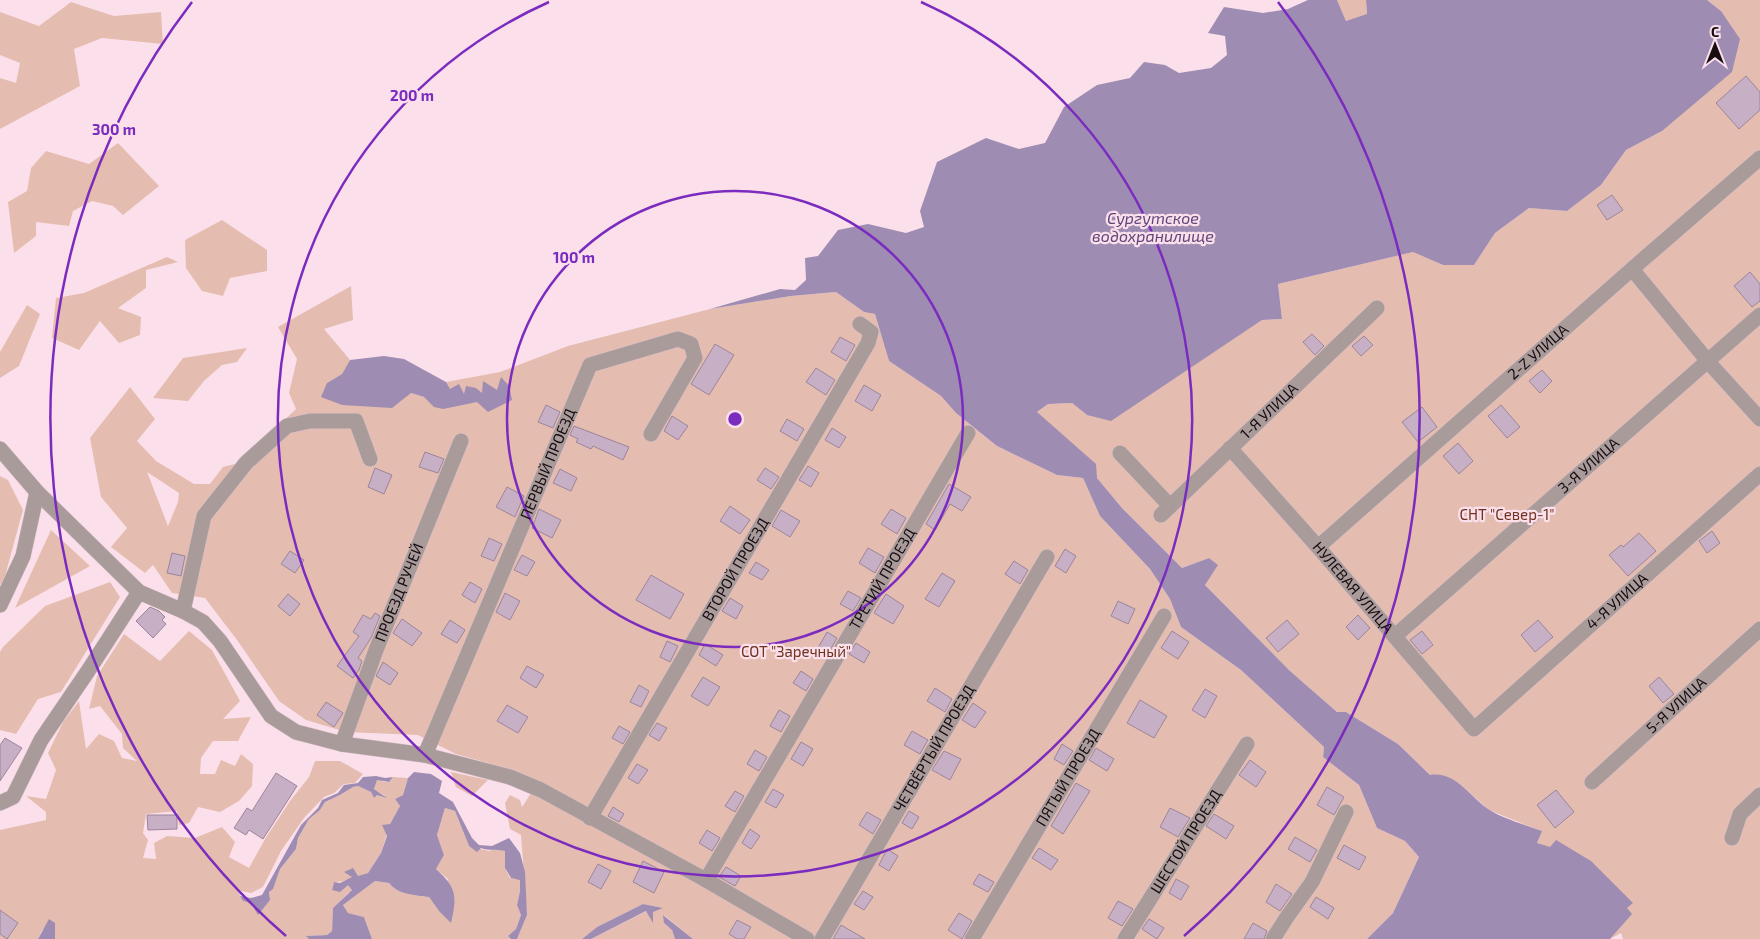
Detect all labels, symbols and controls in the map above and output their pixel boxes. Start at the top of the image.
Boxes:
north arrow [1690,20,1740,70]
text: С [1711,23,1719,40]
text: 200 m [390,86,434,104]
text: 300 m [92,120,136,138]
water label: Сургутское водохранилище [1092,208,1214,245]
text: 100 m [553,248,595,266]
street label: 2-Z УЛИЦА [1504,319,1572,383]
street label: 1-Я УЛИЦА [1236,378,1302,442]
street label: ПЕРВЫЙ ПРОЕЗД [516,405,579,522]
centre of rings [726,410,744,428]
street label: 3-Я УЛИЦА [1554,433,1623,496]
park label: СНТ "Север-1" [1460,505,1554,523]
street label: ВТОРОЙ ПРОЕЗД [697,514,772,624]
street label: ТРЕТИЙ ПРОЕЗД [845,524,918,632]
street label: НУЛЕВАЯ УЛИЦА [1309,538,1398,637]
street label: ПРОЕЗД РУЧЕЙ [370,540,427,644]
street label: 4-Я УЛИЦА [1582,568,1651,633]
park label: СОТ "Заречный" [741,642,851,660]
street label: 5-Я УЛИЦА [1642,672,1710,736]
street label: ЧЕТВЁРТЫЙ ПРОЕЗД [889,681,978,815]
street label: ПЯТЫЙ ПРОЕЗД [1031,725,1103,829]
street label: ШЕСТОЙ ПРОЕЗД [1146,786,1224,896]

